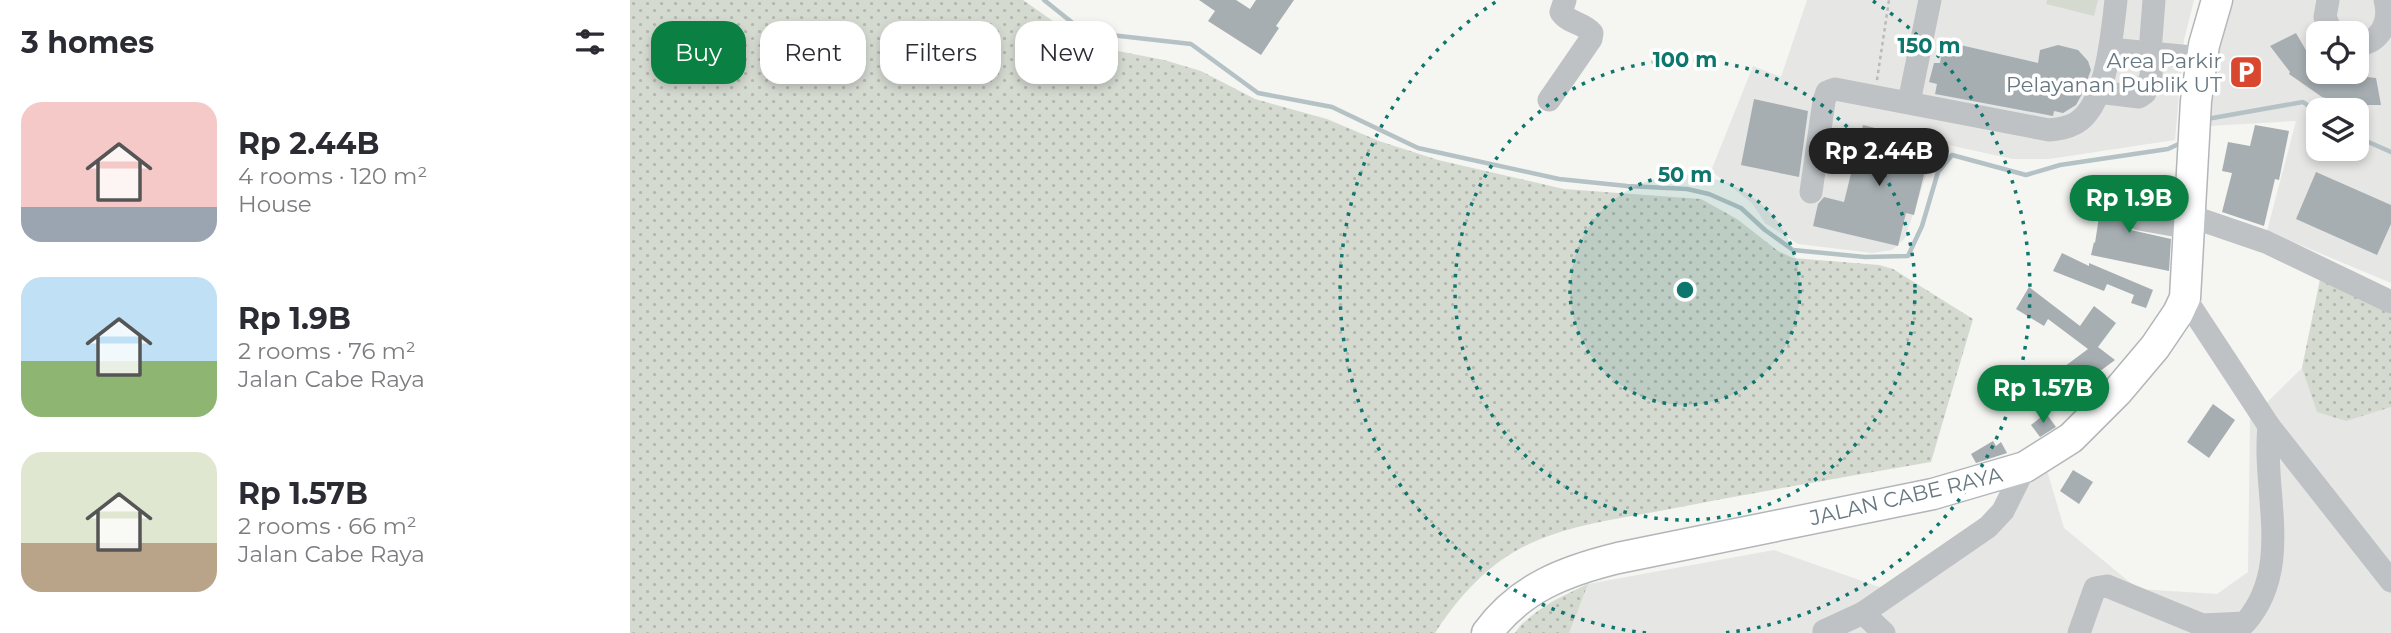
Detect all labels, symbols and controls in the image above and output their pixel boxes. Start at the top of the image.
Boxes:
chip: Buy [651,21,746,84]
chip: Rent [760,21,866,84]
chip: Filters [880,21,1001,84]
chip: New [1015,21,1118,84]
map controls [2306,21,2369,161]
button: locate [2306,21,2369,84]
icon: filters [571,23,609,61]
text: 3 homes [21,24,154,61]
text: 150 m [1898,33,1960,58]
text: 100 m [1653,47,1717,72]
place label: Area Parkir Pelayanan Publik UT [2006,48,2222,97]
parking icon: Area Parkir Pelayanan Publik UT [2227,53,2265,91]
button: layers [2306,98,2369,161]
text: Rp 2.44B [238,125,379,162]
pin: Rp 2.44B [1807,128,1951,188]
icon: home [77,130,161,214]
text: Rp 2.44B [1825,137,1933,165]
text: 4 rooms · 120 m² [238,162,427,190]
text: 50 m [1658,162,1712,187]
pin: Rp 1.9B [2064,176,2194,235]
text: Rp 1.9B [2086,184,2172,212]
text: House [238,190,312,218]
centre of rings [1673,278,1697,302]
text: Rp 1.9B [238,300,351,337]
icon: home [77,305,161,389]
text: 2 rooms · 76 m² [238,337,416,365]
text: Jalan Cabe Raya [238,365,425,393]
pin: Rp 1.57B [1971,366,2115,425]
text: Rp 1.57B [1993,374,2093,402]
street label: JALAN CABE RAYA [1806,461,2006,531]
text: Rp 1.57B [238,475,368,512]
icon: home [77,480,161,564]
text: 2 rooms · 66 m² [238,512,417,540]
text: Jalan Cabe Raya [238,540,425,568]

